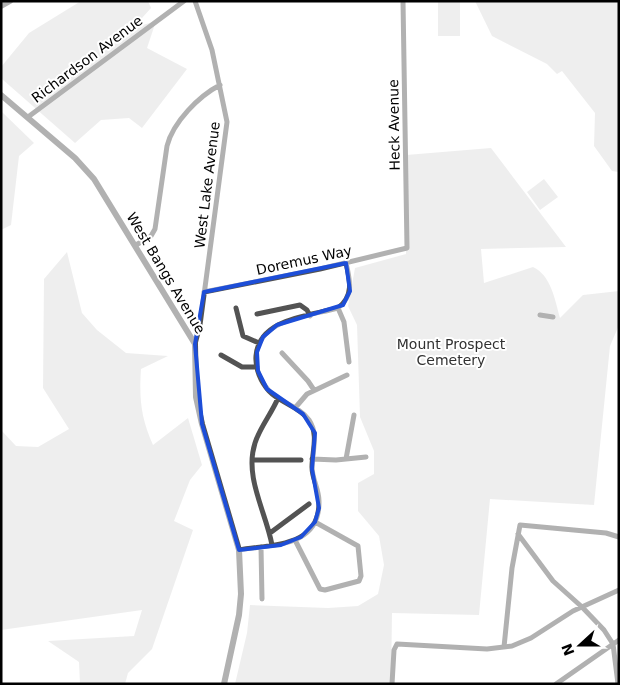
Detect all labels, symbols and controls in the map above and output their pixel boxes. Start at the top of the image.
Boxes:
street label: Richardson Avenue [29,12,145,106]
street label: Heck Avenue [385,79,403,171]
street label: West Lake Avenue [191,121,223,249]
street label: West Bangs Avenue [123,209,209,337]
street label: Doremus Way [255,242,353,278]
park label: Mount Prospect Cemetery [397,336,506,368]
north arrow [555,620,605,670]
text: N [558,641,577,658]

